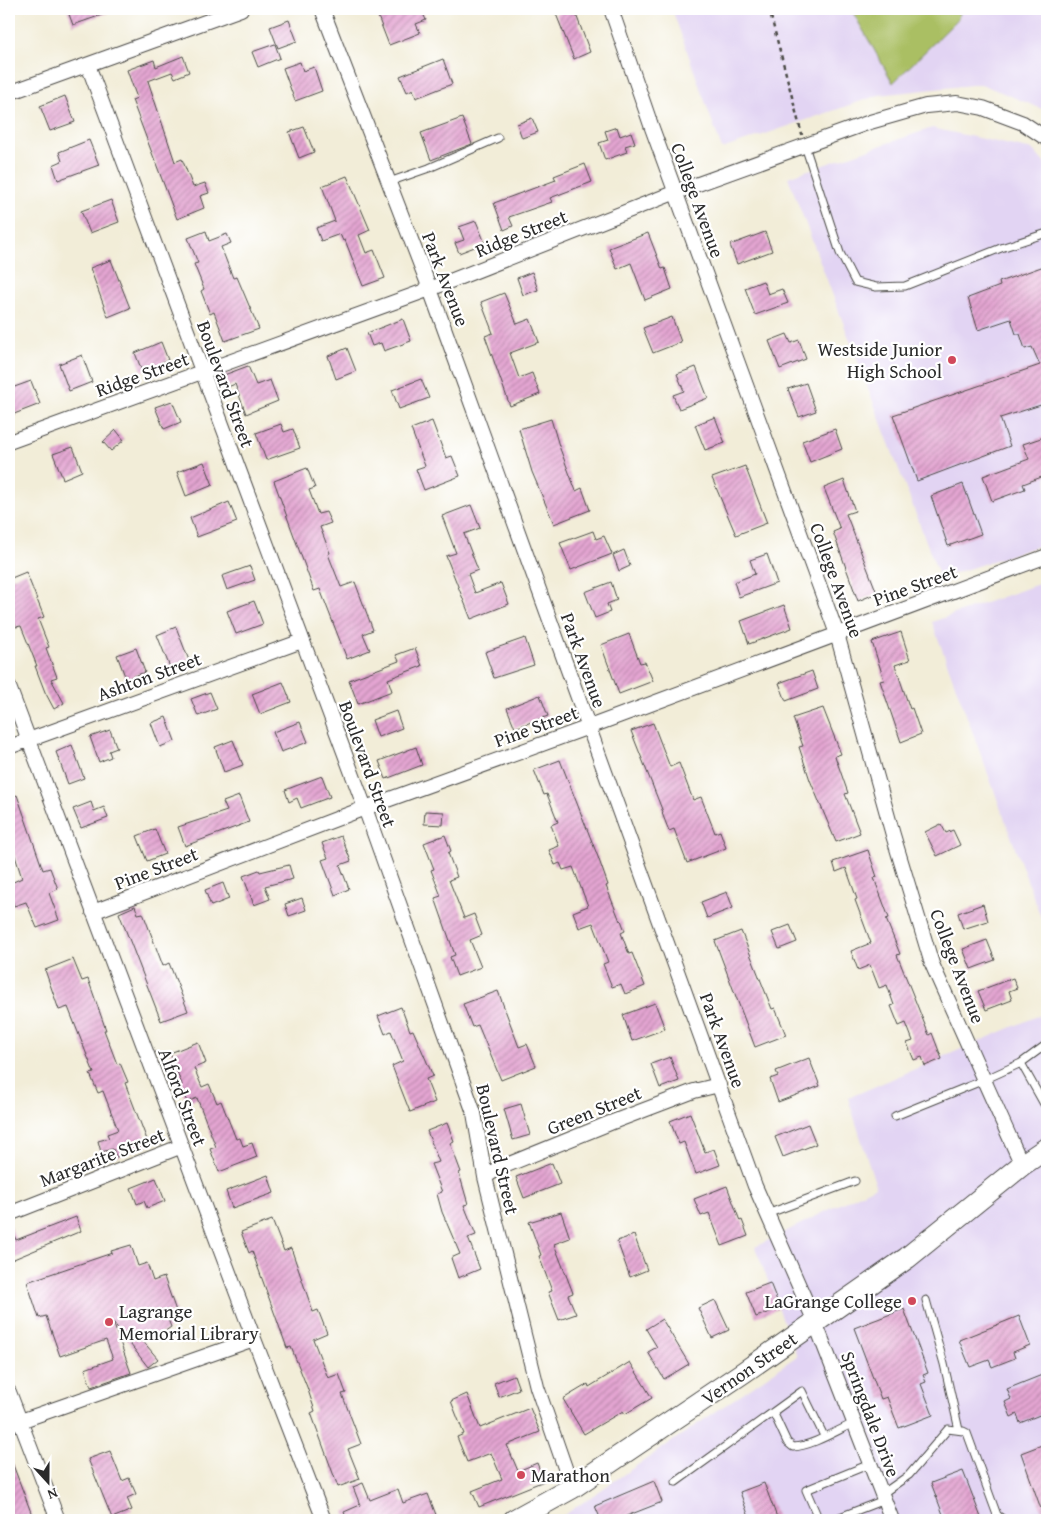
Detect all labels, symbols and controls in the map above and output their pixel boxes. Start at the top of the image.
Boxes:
street label: College Avenue [664,139,732,262]
street label: Ridge Street [471,202,571,264]
street label: Park Avenue [415,228,477,330]
street label: Boulevard Street [190,317,262,452]
place label: Westside Junior High School [818,335,942,385]
street label: Ridge Street [92,344,193,404]
marker: Westside Junior High School [946,354,958,366]
street label: College Avenue [803,519,871,642]
street label: Pine Street [869,557,961,613]
street label: Park Avenue [554,609,614,711]
street label: Ashton Street [93,644,205,708]
street label: Boulevard Street [332,697,404,832]
street label: Pine Street [490,698,582,754]
street label: Pine Street [110,839,202,897]
street label: College Avenue [923,905,993,1027]
street label: Park Avenue [693,989,753,1091]
street label: Alford Street [152,1044,215,1150]
street label: Green Street [543,1078,646,1142]
street label: Boulevard Street [469,1081,527,1217]
street label: Margarite Street [35,1120,169,1194]
place label: LaGrange College [765,1287,902,1315]
marker: LaGrange College [906,1295,918,1307]
place label: Lagrange Memorial Library [119,1297,259,1347]
marker: Lagrange Memorial Library [103,1316,115,1328]
street label: Vernon Street [695,1324,803,1411]
street label: Springdale Drive [834,1347,908,1481]
north arrow [22,1456,72,1506]
place label: Marathon [531,1461,610,1489]
marker: Marathon [515,1469,527,1481]
text: N [44,1483,61,1505]

